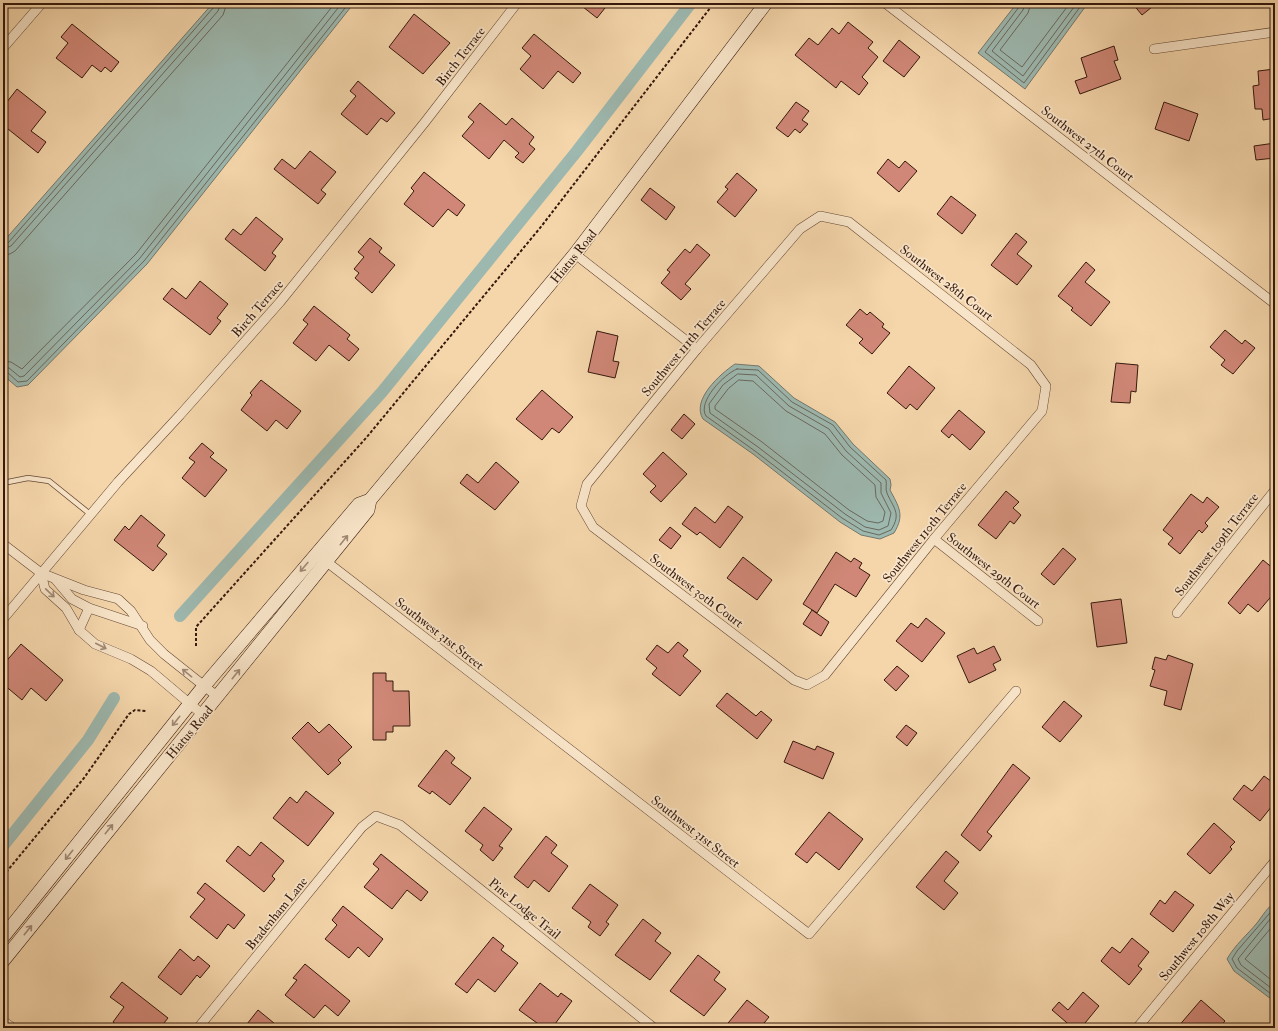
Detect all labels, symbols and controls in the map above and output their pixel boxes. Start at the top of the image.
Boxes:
street label: Birch Terrace [433,23,489,89]
street label: Southwest 27th Court [1038,102,1137,185]
street label: Hiatus Road [547,226,601,287]
street label: Southwest 28th Court [897,241,996,324]
street label: Birch Terrace [229,276,287,341]
street label: Southwest 111th Terrace [638,295,730,400]
street label: Southwest 110th Terrace [879,479,971,586]
street label: Southwest 109th Terrace [1172,489,1262,599]
street label: Southwest 29th Court [943,529,1043,612]
one-way arrow [339,535,348,546]
street label: Southwest 30th Court [647,550,746,631]
one-way arrow [299,561,308,572]
one-way arrow [45,588,55,598]
street label: Southwest 31st Street [392,594,487,673]
one-way arrow [94,643,106,650]
one-way arrow [182,668,193,677]
one-way arrow [232,669,240,680]
street label: Hiatus Road [163,702,217,763]
one-way arrow [172,715,181,726]
street label: Southwest 31st Street [648,792,743,871]
one-way arrow [105,824,114,835]
one-way arrow [64,850,73,861]
street label: Bradenham Lane [243,874,311,953]
street label: Pine Lodge Trail [485,875,564,943]
street label: Southwest 108th Way [1156,889,1239,985]
one-way arrow [23,925,32,936]

